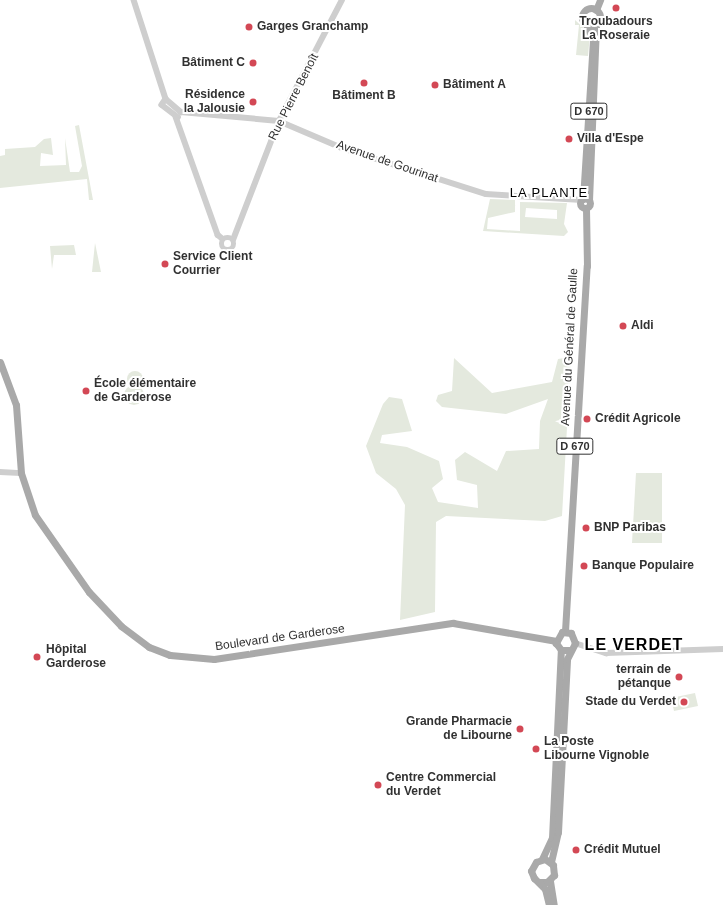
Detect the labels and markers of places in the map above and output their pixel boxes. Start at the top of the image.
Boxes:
marker: Troubadours La Roseraie [611,3,621,13]
place label: Troubadours La Roseraie [579,15,653,43]
place label: Garges Granchamp [257,20,368,34]
marker: Garges Granchamp [244,22,254,32]
place label: Bâtiment C [182,56,245,70]
marker: Bâtiment C [248,58,258,68]
marker: Bâtiment B [359,78,369,88]
place label: Bâtiment A [443,78,506,92]
marker: Bâtiment A [430,80,440,90]
place label: Résidence la Jalousie [184,88,245,116]
place label: Bâtiment B [332,89,396,103]
marker: Résidence la Jalousie [248,97,258,107]
place label: Villa d'Espe [577,132,644,146]
marker: Villa d'Espe [564,134,574,144]
place label: Service Client Courrier [173,250,252,278]
marker: Service Client Courrier [160,259,170,269]
place label: Aldi [631,319,654,333]
marker: Aldi [618,321,628,331]
place label: École élémentaire de Garderose [94,377,196,405]
marker: École élémentaire de Garderose [81,386,91,396]
place label: Crédit Agricole [595,412,681,426]
marker: Crédit Agricole [582,414,592,424]
place label: BNP Paribas [594,521,666,535]
marker: BNP Paribas [581,523,591,533]
place label: Banque Populaire [592,559,694,573]
marker: Banque Populaire [579,561,589,571]
place label: Hôpital Garderose [46,643,106,671]
marker: Hôpital Garderose [31,651,43,663]
place label: terrain de pétanque [616,663,671,691]
marker: terrain de pétanque [674,672,684,682]
place label: Stade du Verdet [585,695,676,709]
marker: Stade du Verdet [679,697,689,707]
place label: Grande Pharmacie de Libourne [406,715,512,743]
marker: Grande Pharmacie de Libourne [515,724,525,734]
place label: La Poste Libourne Vignoble [544,735,649,763]
marker: La Poste Libourne Vignoble [531,744,541,754]
place label: Centre Commercial du Verdet [386,771,496,799]
marker: Centre Commercial du Verdet [373,780,383,790]
place label: Crédit Mutuel [584,843,661,857]
marker: Crédit Mutuel [571,845,581,855]

